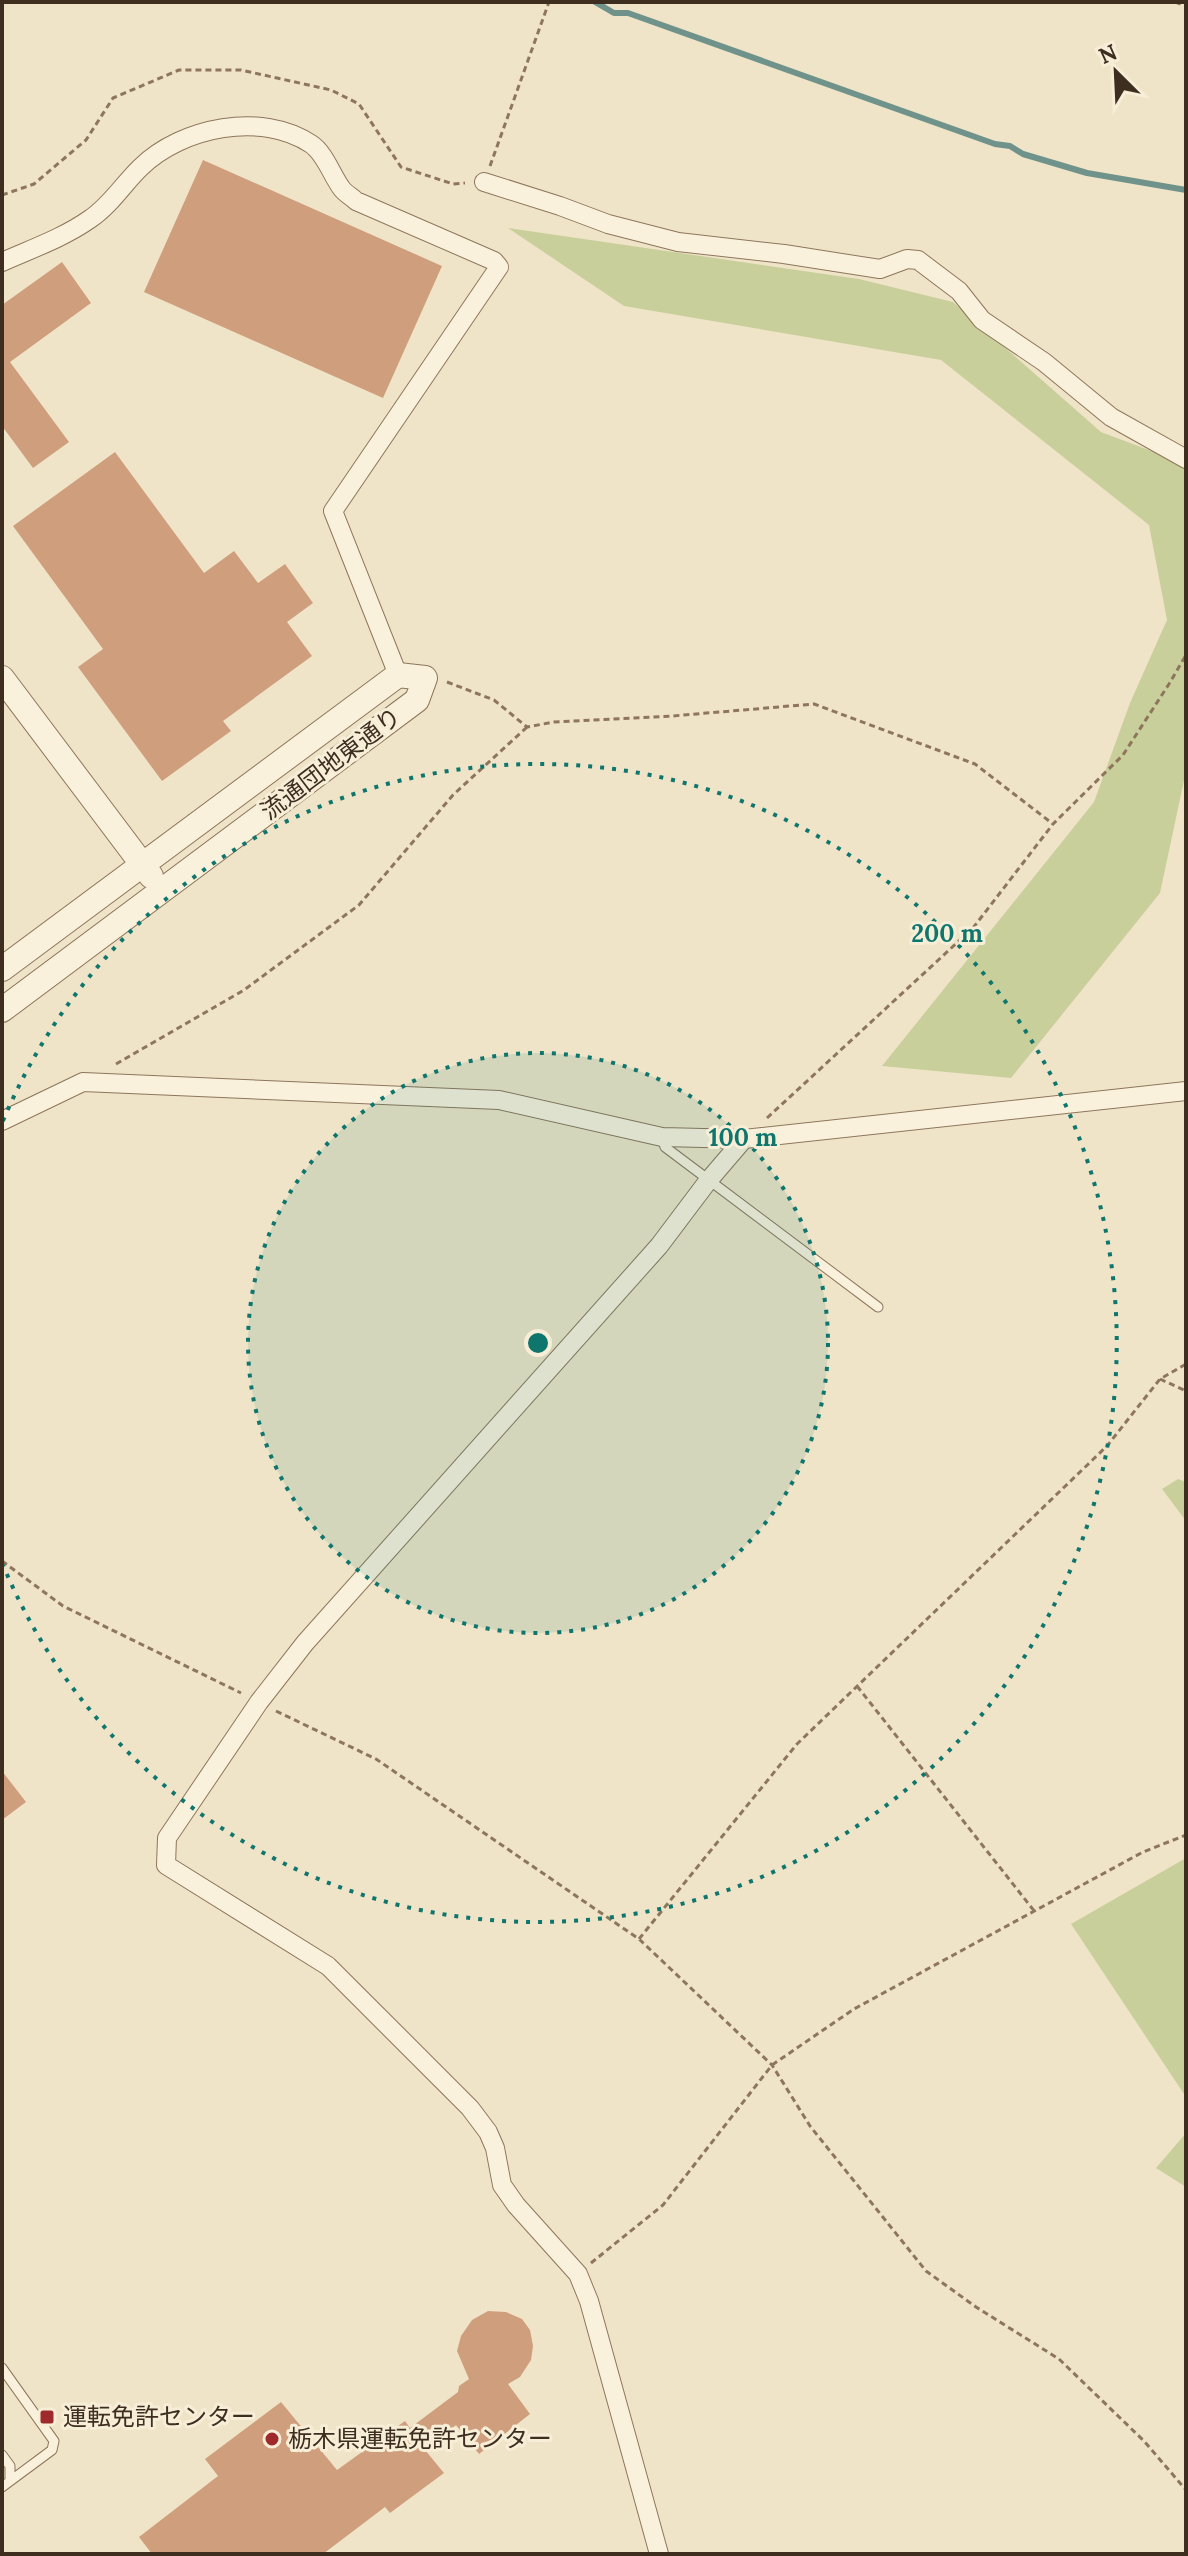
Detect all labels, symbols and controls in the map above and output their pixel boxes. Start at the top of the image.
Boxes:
north arrow [1076,32,1156,112]
text: N [1094,37,1121,70]
street label: 流通団地東通り [254,701,407,827]
text: 200 m [911,918,983,949]
text: 100 m [709,1122,777,1153]
centre of rings [524,1329,552,1357]
place label: 運転免許センター [63,2401,255,2432]
marker: 運転免許センター [38,2408,56,2426]
place label: 栃木県運転免許センター [288,2423,552,2454]
marker: 栃木県運転免許センター [263,2430,281,2448]

